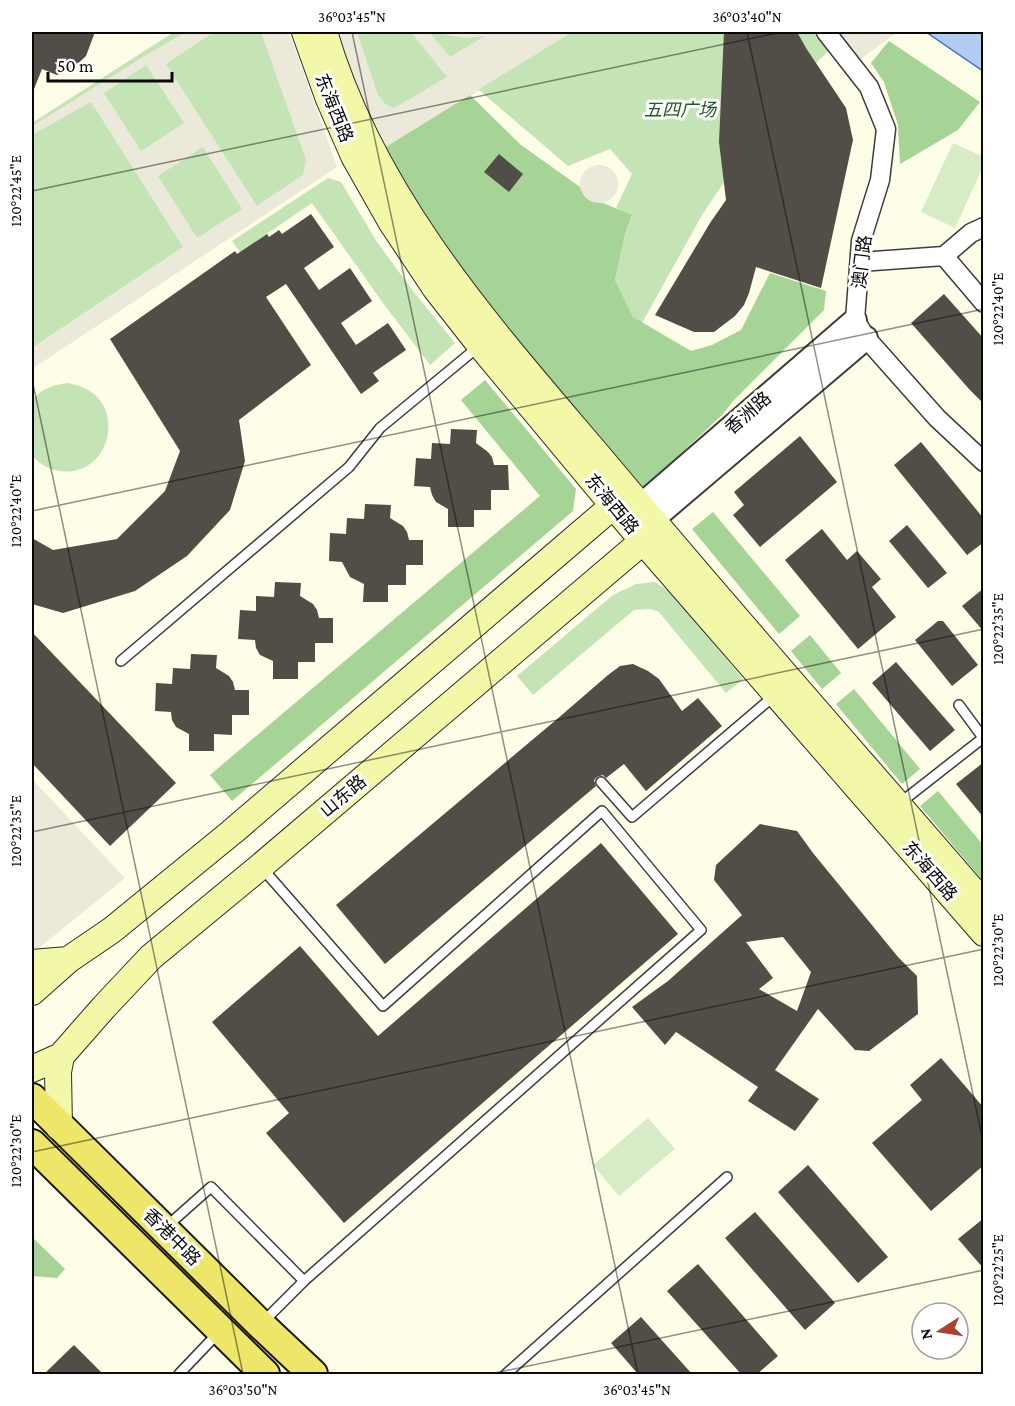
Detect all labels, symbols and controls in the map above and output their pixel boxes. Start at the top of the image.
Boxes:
text: 36°03'45"N [318,9,386,25]
text: 36°03'40"N [712,9,782,25]
scale bar [48,45,172,83]
text: 50 m [57,56,94,76]
street label: 东海西路 [311,71,357,145]
park label: 五四广场 [644,100,718,120]
text: 120°22'45"E [8,155,24,227]
street label: 澳门路 [849,234,875,290]
text: 120°22'40"E [990,273,1006,345]
street label: 香洲路 [721,388,775,438]
street label: 东海西路 [581,470,643,538]
text: 120°22'40"E [8,475,24,547]
text: 120°22'35"E [990,593,1006,665]
street label: 山东路 [316,771,370,821]
text: 120°22'35"E [8,795,24,867]
street label: 东海西路 [899,837,961,905]
text: 120°22'30"E [990,914,1006,986]
text: 120°22'30"E [8,1115,24,1187]
street label: 香港中路 [139,1204,205,1270]
text: 120°22'25"E [990,1234,1006,1306]
north arrow [910,1301,970,1361]
text: N [916,1327,935,1341]
text: 36°03'50"N [209,1382,278,1398]
text: 36°03'45"N [603,1382,671,1398]

